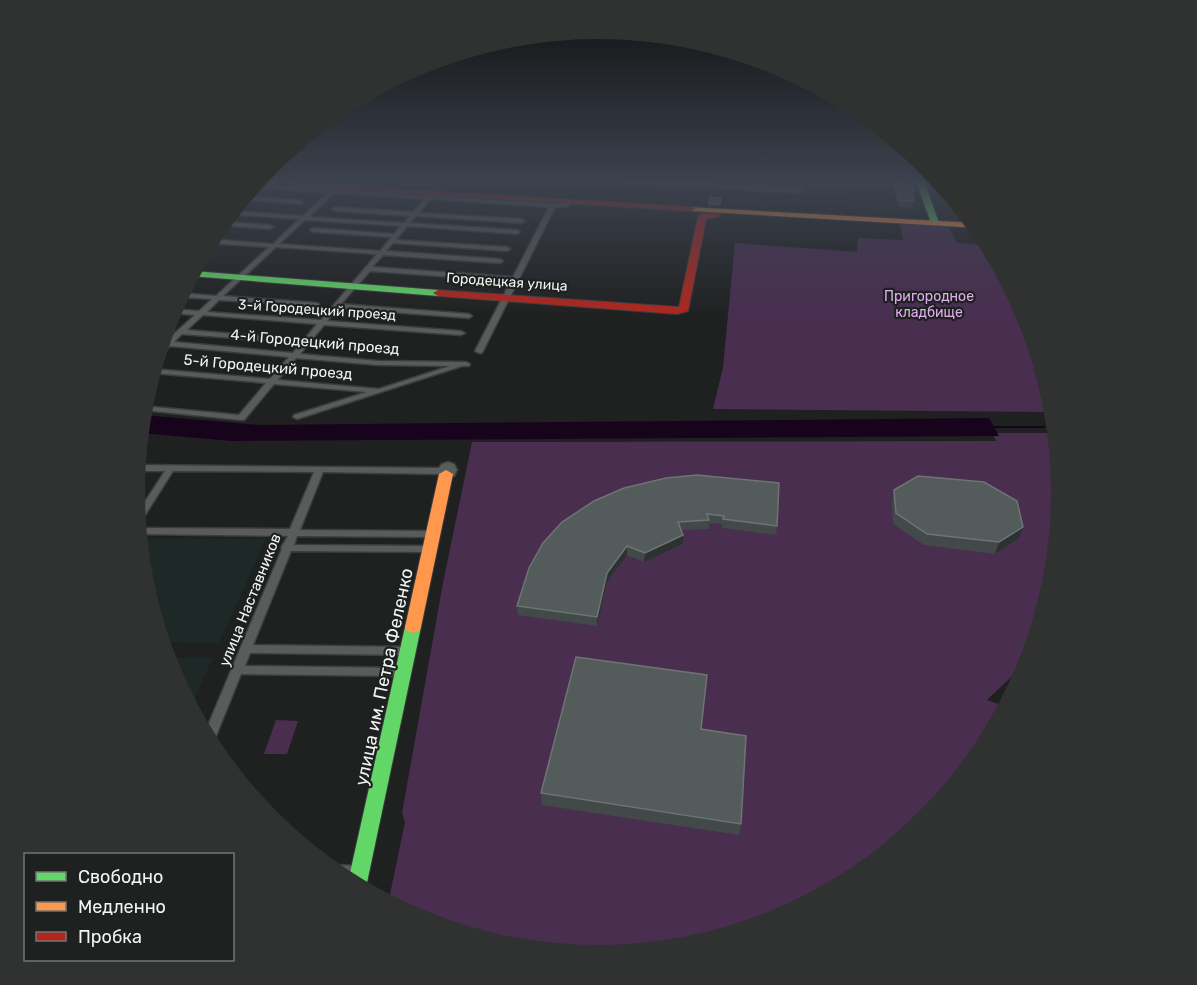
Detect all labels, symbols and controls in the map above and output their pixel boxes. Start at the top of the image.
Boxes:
street label: Городецкая улица [446,269,568,295]
park label: Пригородное кладбище [884,288,974,321]
street label: 3-й Городецкий проезд [238,296,396,324]
street label: 4-й Городецкий проезд [230,326,400,358]
street label: 5-й Городецкий проезд [183,351,353,383]
street label: улица Наставников [215,531,285,669]
street label: улица им. Петра Феленко [350,566,418,788]
legend [24,853,234,961]
text: Свободно [78,866,163,888]
text: Медленно [78,896,166,918]
text: Пробка [78,926,142,948]

